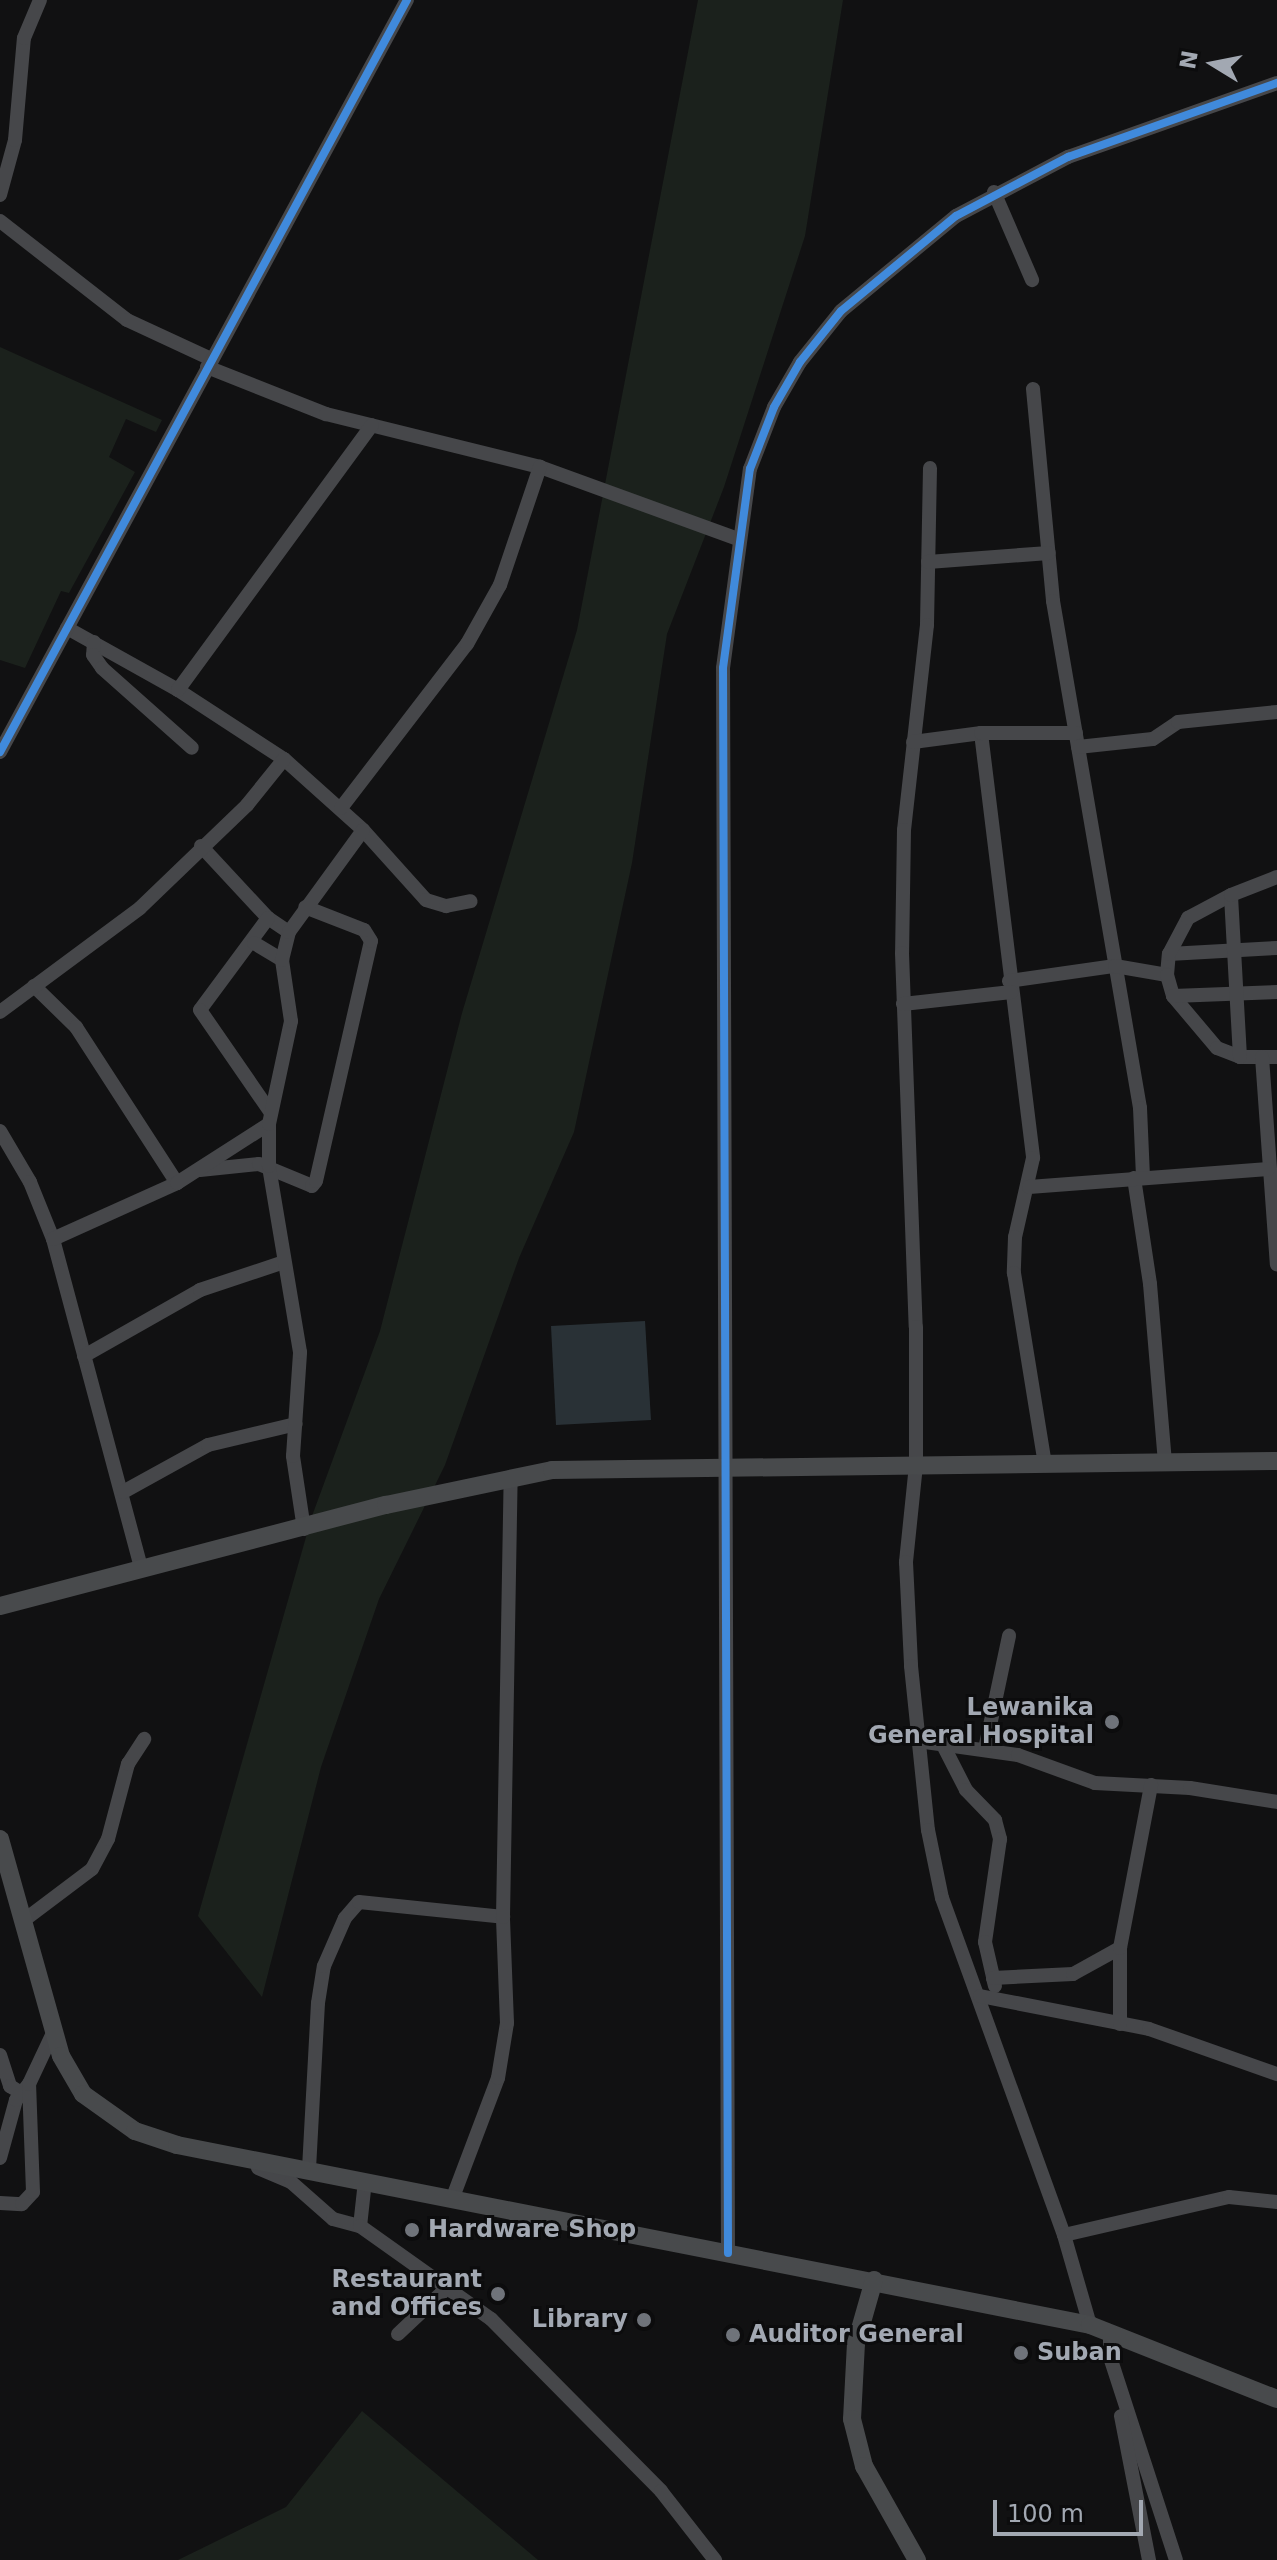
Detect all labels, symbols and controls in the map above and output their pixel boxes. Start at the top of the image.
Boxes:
north arrow [1173,24,1253,104]
text: N [1175,49,1203,71]
place label: Lewanika General Hospital [868,1694,1094,1750]
marker: Lewanika General Hospital [1101,1711,1123,1733]
place label: Hardware Shop [428,2216,636,2244]
marker: Hardware Shop [403,2221,421,2239]
place label: Restaurant and Offices [331,2266,482,2322]
marker: Restaurant and Offices [489,2285,507,2303]
place label: Library [532,2306,628,2334]
marker: Library [635,2311,653,2329]
place label: Auditor General [749,2321,964,2349]
marker: Auditor General [724,2326,742,2344]
place label: Suban [1037,2339,1122,2367]
marker: Suban [1012,2344,1030,2362]
scale bar [997,2484,1147,2534]
text: 100 m [1007,2500,1084,2528]

